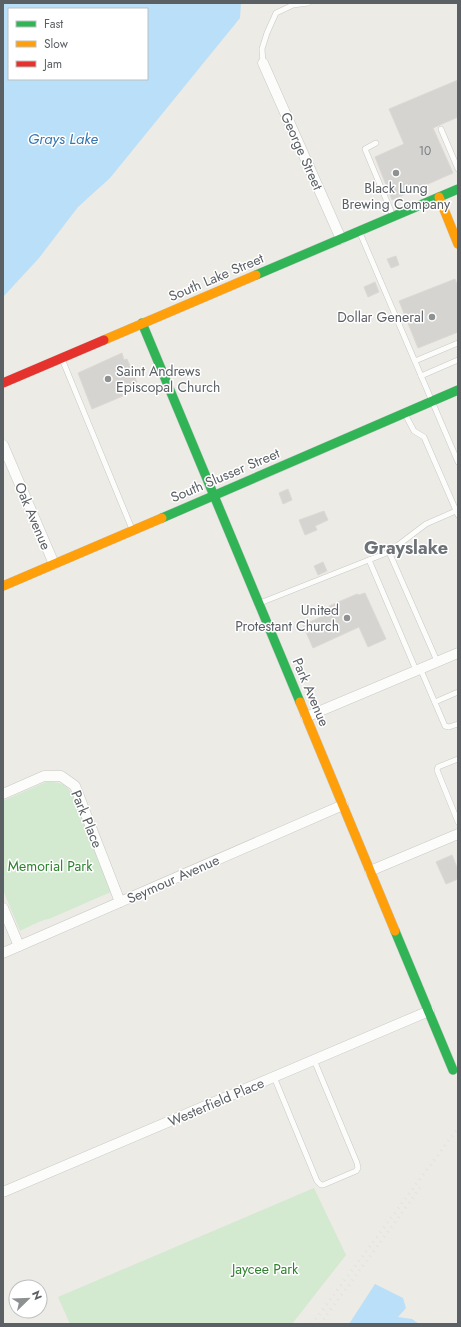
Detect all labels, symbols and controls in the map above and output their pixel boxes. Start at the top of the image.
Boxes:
legend [8,8,148,80]
text: Fast [44,15,63,33]
text: Slow [44,35,69,53]
text: Jam [42,55,62,73]
street label: George Street [276,109,328,194]
water label: Grays Lake [28,128,98,150]
house number: 10 [419,142,431,160]
marker: Black Lung Brewing Company [391,168,401,178]
place label: Black Lung Brewing Company [342,178,451,214]
street label: South Lake Street [165,248,267,306]
place label: Dollar General [337,307,424,327]
marker: Dollar General [427,312,437,322]
place label: Saint Andrews Episcopal Church [116,361,220,397]
marker: Saint Andrews Episcopal Church [103,374,113,384]
street label: South Slusser Street [167,443,283,507]
street label: Oak Avenue [10,479,56,553]
district label: Grayslake [364,535,448,561]
place label: United Protestant Church [235,600,339,636]
marker: United Protestant Church [342,613,352,623]
street label: Park Avenue [288,655,334,729]
street label: Park Place [66,787,108,851]
street label: Seymour Avenue [124,850,222,908]
park label: Memorial Park [8,856,93,876]
street label: Westerfield Place [165,1073,267,1131]
park label: Jaycee Park [230,1259,299,1279]
north arrow [8,1279,48,1319]
text: N [28,1288,46,1302]

